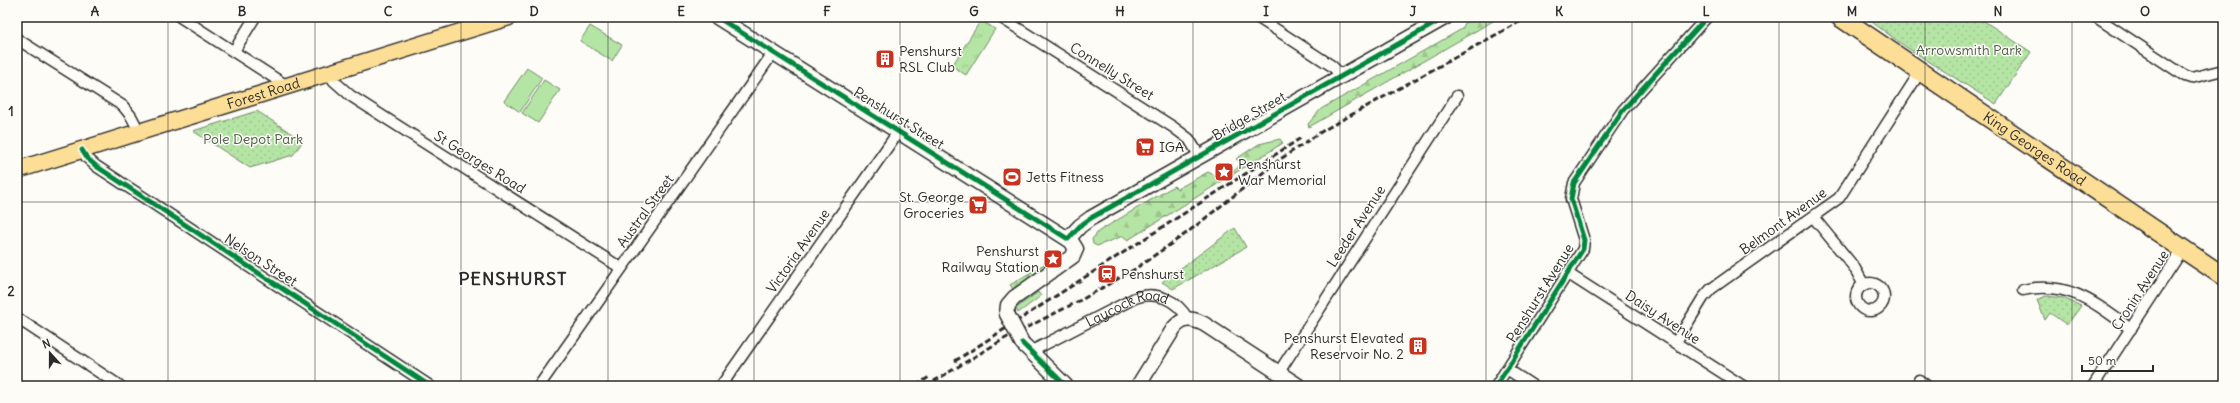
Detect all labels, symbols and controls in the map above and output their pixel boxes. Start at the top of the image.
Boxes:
text: A [91,3,100,20]
text: B [238,3,247,20]
text: C [384,3,393,20]
text: D [529,3,539,20]
text: E [677,3,685,20]
text: F [823,3,831,20]
text: G [969,3,979,20]
text: H [1115,3,1125,20]
text: I [1263,3,1269,20]
text: J [1410,3,1417,20]
text: K [1555,3,1564,20]
text: L [1702,3,1710,20]
text: M [1847,3,1857,20]
text: N [1994,3,2002,20]
text: O [2140,3,2150,20]
street label: Connelly Street [1067,38,1158,104]
park label: Arrowsmith Park [1916,41,2022,59]
place label: Penshurst RSL Club [899,42,962,76]
building icon: Penshurst RSL Club [874,48,896,70]
street label: Forest Road [225,74,302,113]
street label: Penshurst Street [850,83,948,153]
street label: Bridge Street [1209,87,1289,144]
text: 1 [8,103,14,120]
street label: King Georges Road [1980,108,2089,190]
street label: St Georges Road [431,127,529,197]
park label: Pole Depot Park [203,130,303,148]
supermarket icon: IGA [1134,136,1156,158]
place label: IGA [1159,138,1184,156]
place label: Penshurst War Memorial [1238,155,1326,189]
place icon: Penshurst War Memorial [1213,161,1235,183]
sports icon: Jetts Fitness [1001,166,1023,188]
place label: Jetts Fitness [1026,168,1104,186]
street label: Austral Street [613,171,678,251]
street label: Leeder Avenue [1323,182,1389,270]
street label: Belmont Avenue [1736,183,1830,259]
place label: St. George Groceries [899,188,964,222]
supermarket icon: St. George Groceries [967,194,989,216]
street label: Victoria Avenue [762,205,834,297]
street label: Nelson Street [221,230,301,290]
street label: Penshurst Avenue [1502,240,1578,346]
place label: Penshurst Railway Station [942,242,1039,276]
street label: Cronin Avenue [2107,246,2173,334]
place icon: Penshurst Railway Station [1042,248,1064,270]
station icon: Penshurst [1096,263,1118,285]
place label: Penshurst [1121,265,1184,283]
district label: PENSHURST [459,267,567,290]
text: 2 [7,283,15,300]
street label: Laycock Road [1082,286,1172,331]
street label: Daisy Avenue [1622,286,1704,348]
place label: Penshurst Elevated Reservoir No. 2 [1284,329,1404,363]
north arrow [30,333,70,373]
building icon: Penshurst Elevated Reservoir No. 2 [1407,335,1429,357]
text: N [40,336,52,352]
scale bar [2082,347,2153,373]
text: 50 m [2088,353,2117,368]

